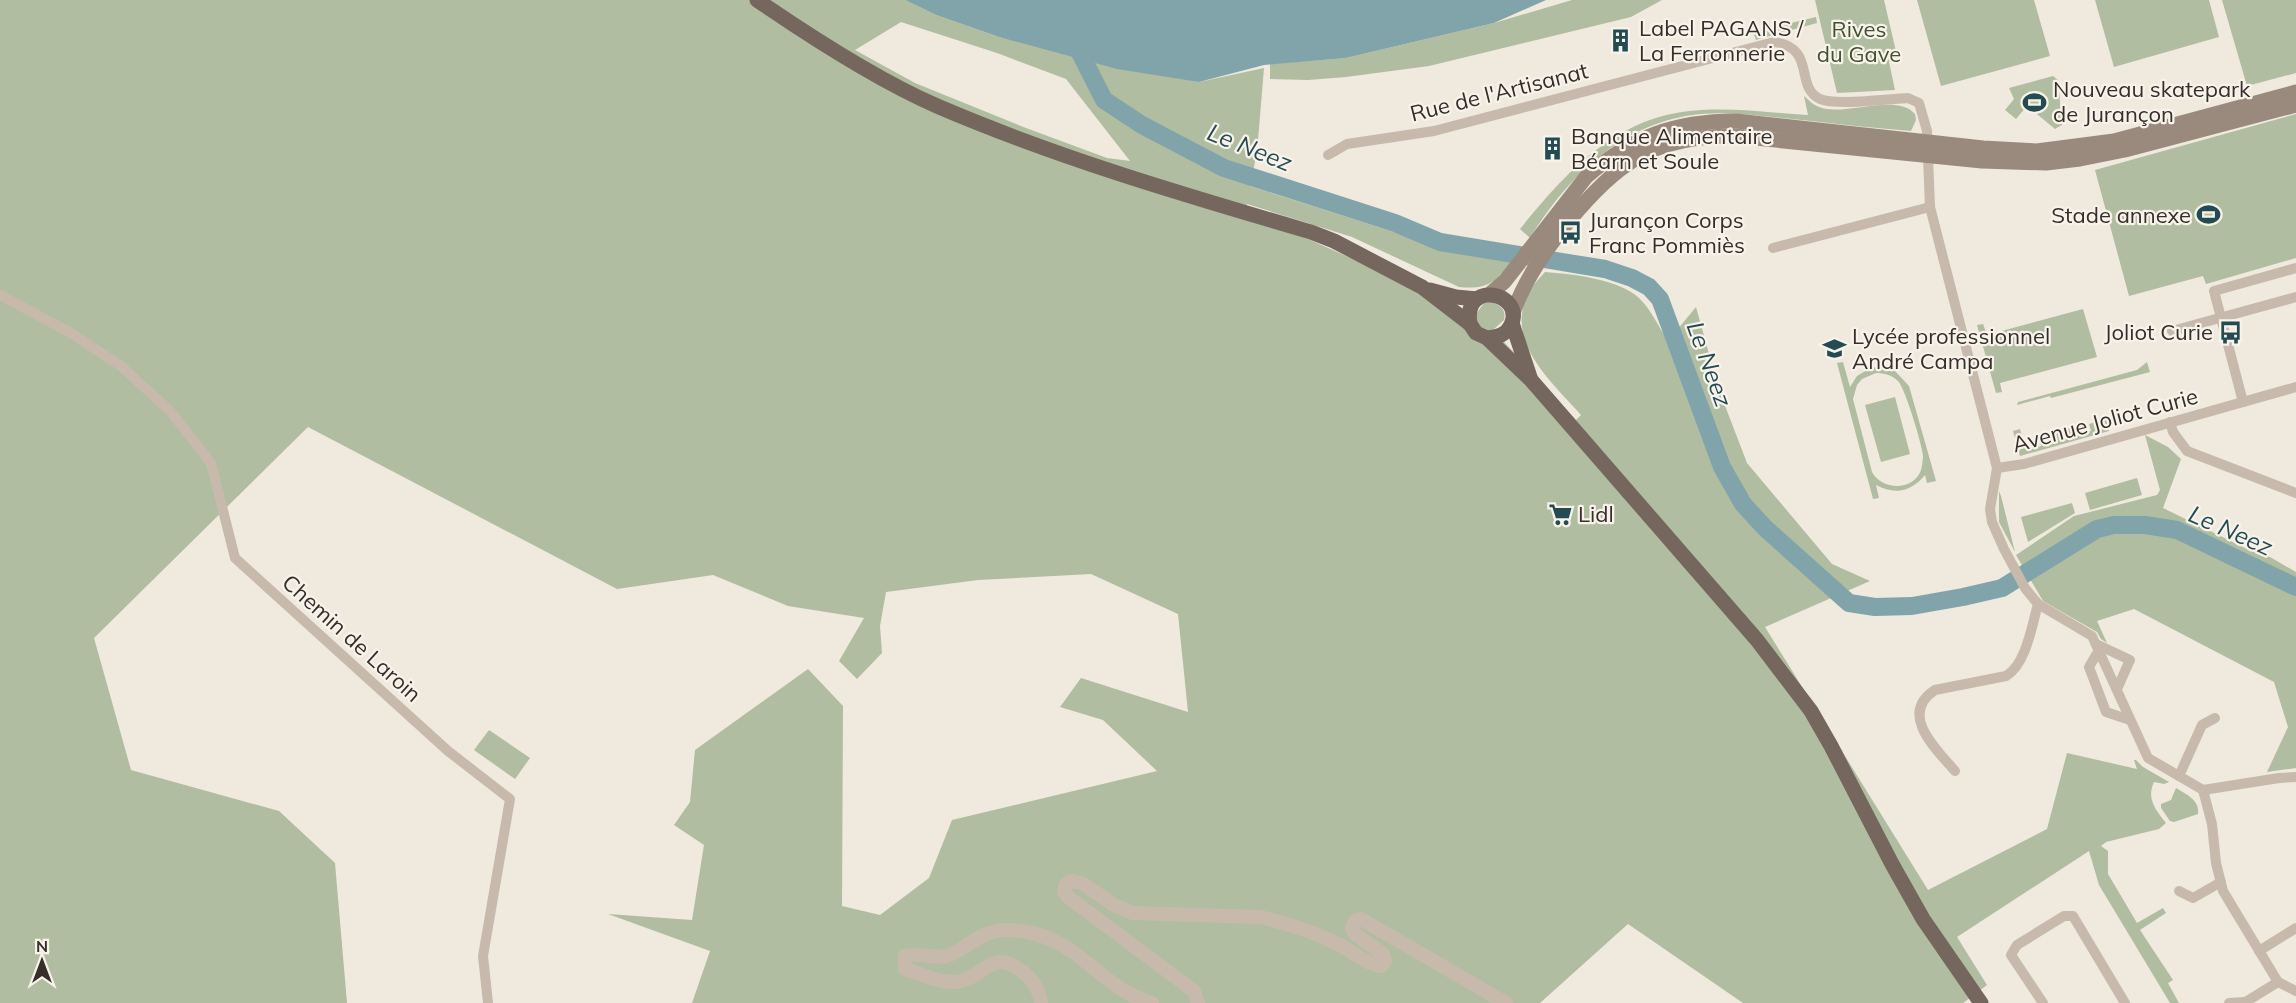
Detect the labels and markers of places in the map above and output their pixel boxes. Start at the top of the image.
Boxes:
place label: Label PAGANS / La Ferronnerie [1639,14,1804,67]
building icon: Label PAGANS / La Ferronnerie [1608,28,1634,54]
place label: Nouveau skatepark de Jurançon [2053,75,2251,128]
sports icon: Nouveau skatepark de Jurançon [2022,89,2048,115]
place label: Banque Alimentaire Béarn et Soule [1571,122,1772,175]
building icon: Banque Alimentaire Béarn et Soule [1540,136,1566,162]
place label: Stade annexe [2051,201,2191,229]
sports icon: Stade annexe [2196,202,2222,228]
place label: Jurançon Corps Franc Pommiès [1589,206,1745,259]
bus stop icon: Jurançon Corps Franc Pommiès [1558,220,1584,246]
place label: Joliot Curie [2104,318,2213,346]
bus stop icon: Joliot Curie [2218,319,2244,345]
place label: Lycée professionnel André Campa [1852,322,2050,375]
school or university icon: Lycée professionnel André Campa [1821,336,1847,362]
place label: Lidl [1578,500,1614,528]
supermarket icon: Lidl [1547,501,1573,527]

